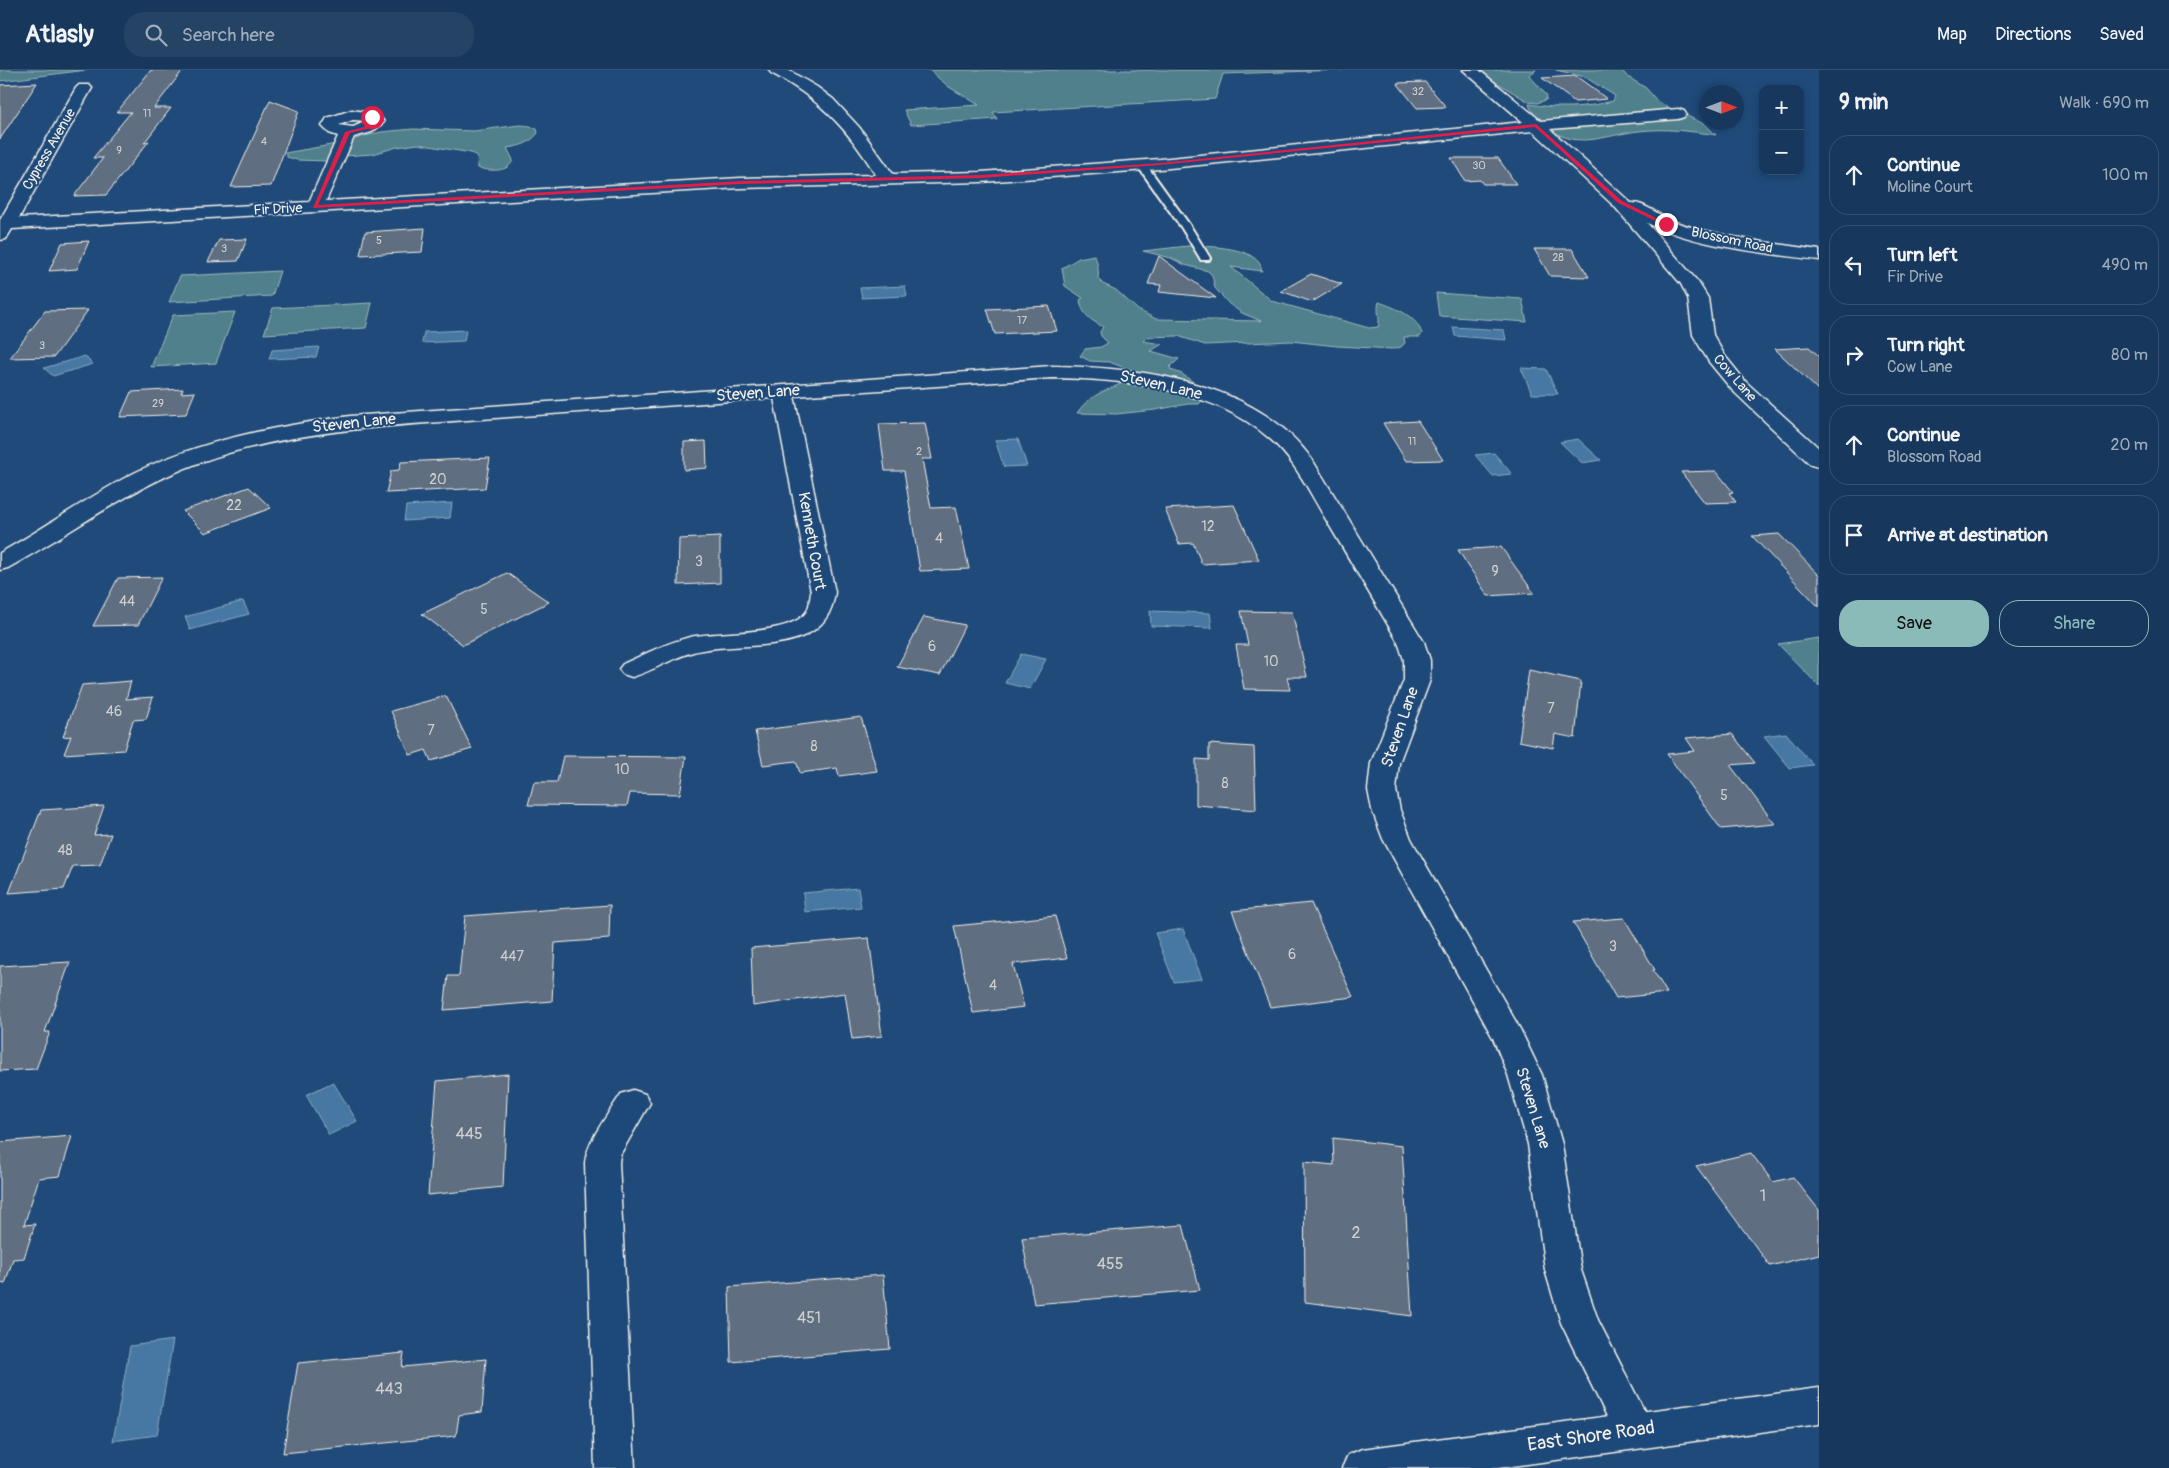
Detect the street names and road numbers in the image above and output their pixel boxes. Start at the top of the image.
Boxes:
street label: Cypress Avenue [19,105,79,193]
street label: Fir Drive [253,199,303,219]
street label: Blossom Road [1690,223,1774,257]
street label: Cow Lane [1710,351,1760,405]
street label: Steven Lane [1118,366,1204,404]
street label: Steven Lane [715,380,801,406]
street label: Steven Lane [311,409,397,437]
street label: Kenneth Court [794,490,831,592]
street label: Steven Lane [1377,684,1423,770]
street label: Steven Lane [1511,1065,1555,1151]
street label: East Shore Road [1526,1415,1656,1457]

